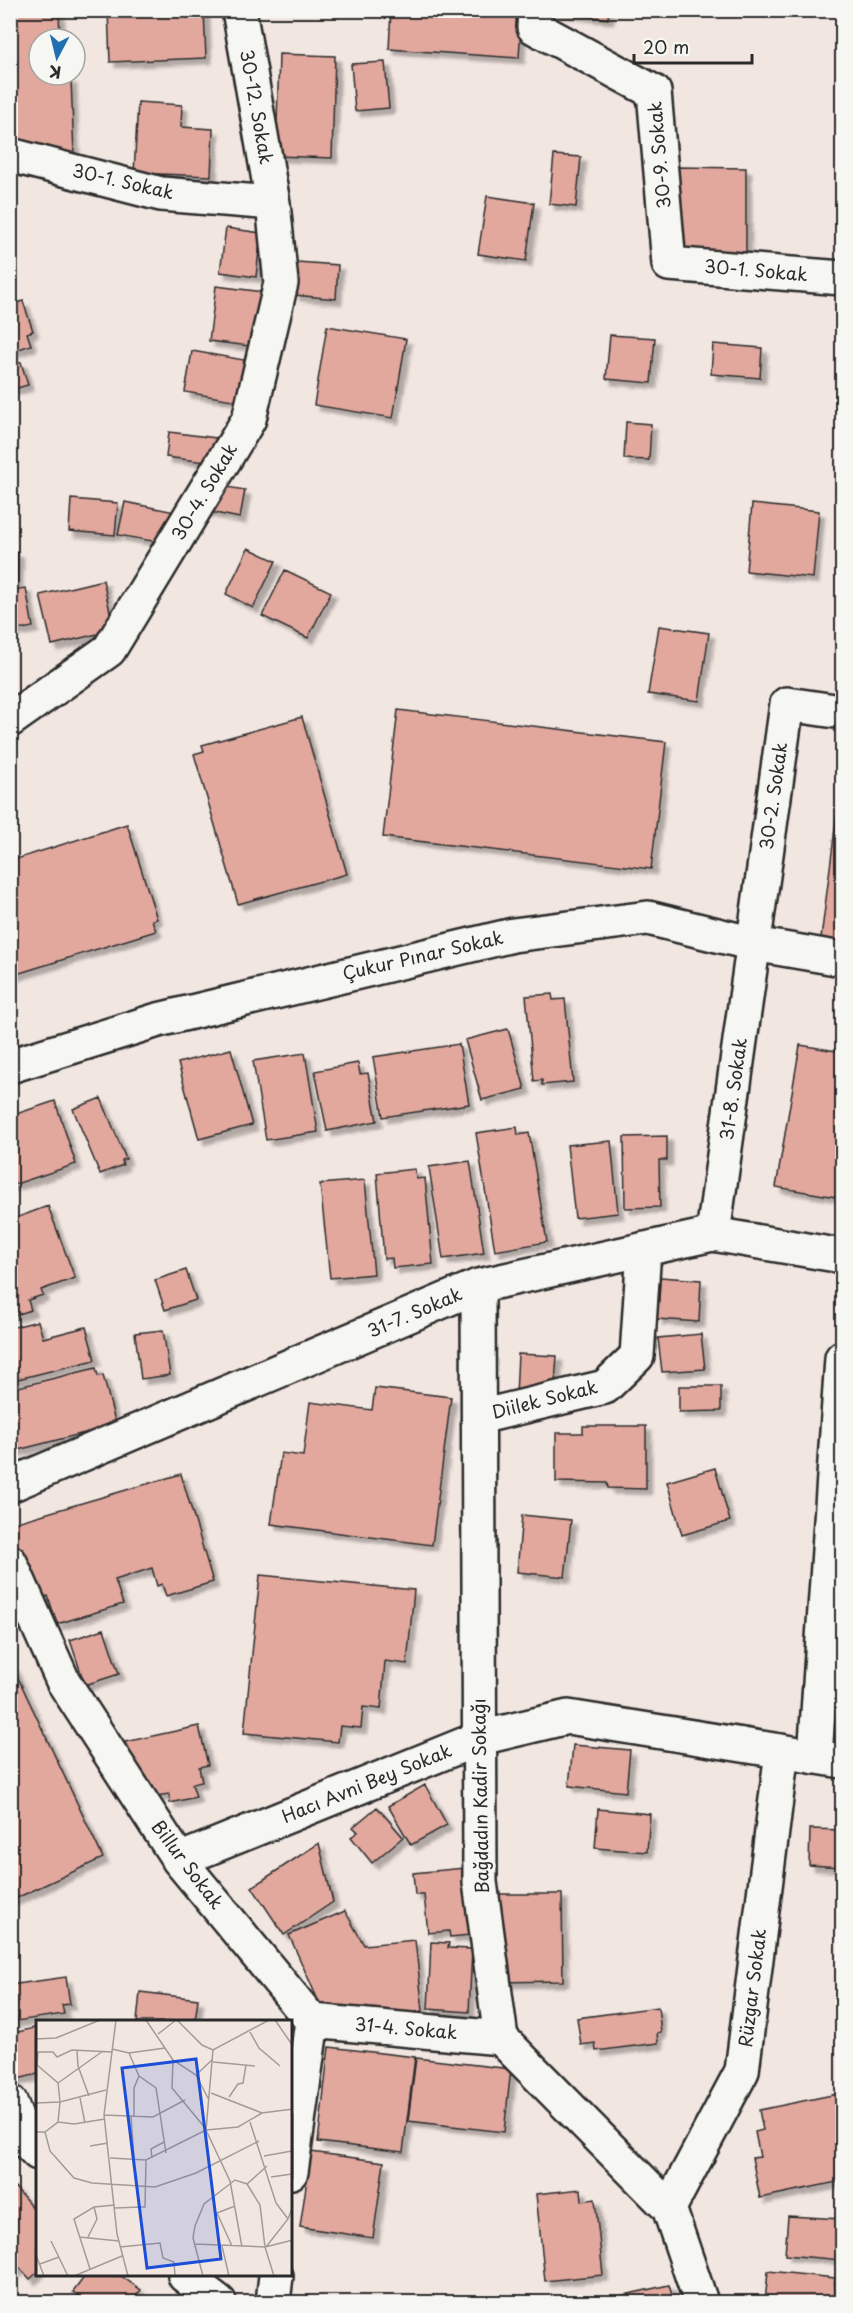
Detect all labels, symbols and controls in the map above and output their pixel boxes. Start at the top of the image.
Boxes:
north arrow [27,27,87,87]
scale bar [634,27,752,65]
text: 20 m [643,33,689,60]
street label: 30-12. Sokak [234,47,281,166]
text: K [47,60,62,86]
street label: 30-9. Sokak [640,100,677,210]
street label: 30-1. Sokak [70,156,177,205]
street label: 30-1. Sokak [703,252,809,287]
street label: 30-4. Sokak [164,438,243,545]
street label: 30-2. Sokak [752,740,793,851]
street label: Çukur Pınar Sokak [340,923,506,986]
street label: 31-8. Sokak [712,1036,753,1142]
street label: 31-7. Sokak [363,1280,466,1344]
street label: Diilek Sokak [489,1372,600,1425]
street label: Bağdadın Kadir Sokağı [464,1698,495,1894]
street label: Hacı Avni Bey Sokak [277,1736,455,1829]
street label: Billur Sokak [146,1814,231,1914]
street label: Rüzgar Sokak [731,1927,772,2049]
street label: 31-4. Sokak [354,2010,458,2045]
inset map [36,2020,292,2277]

